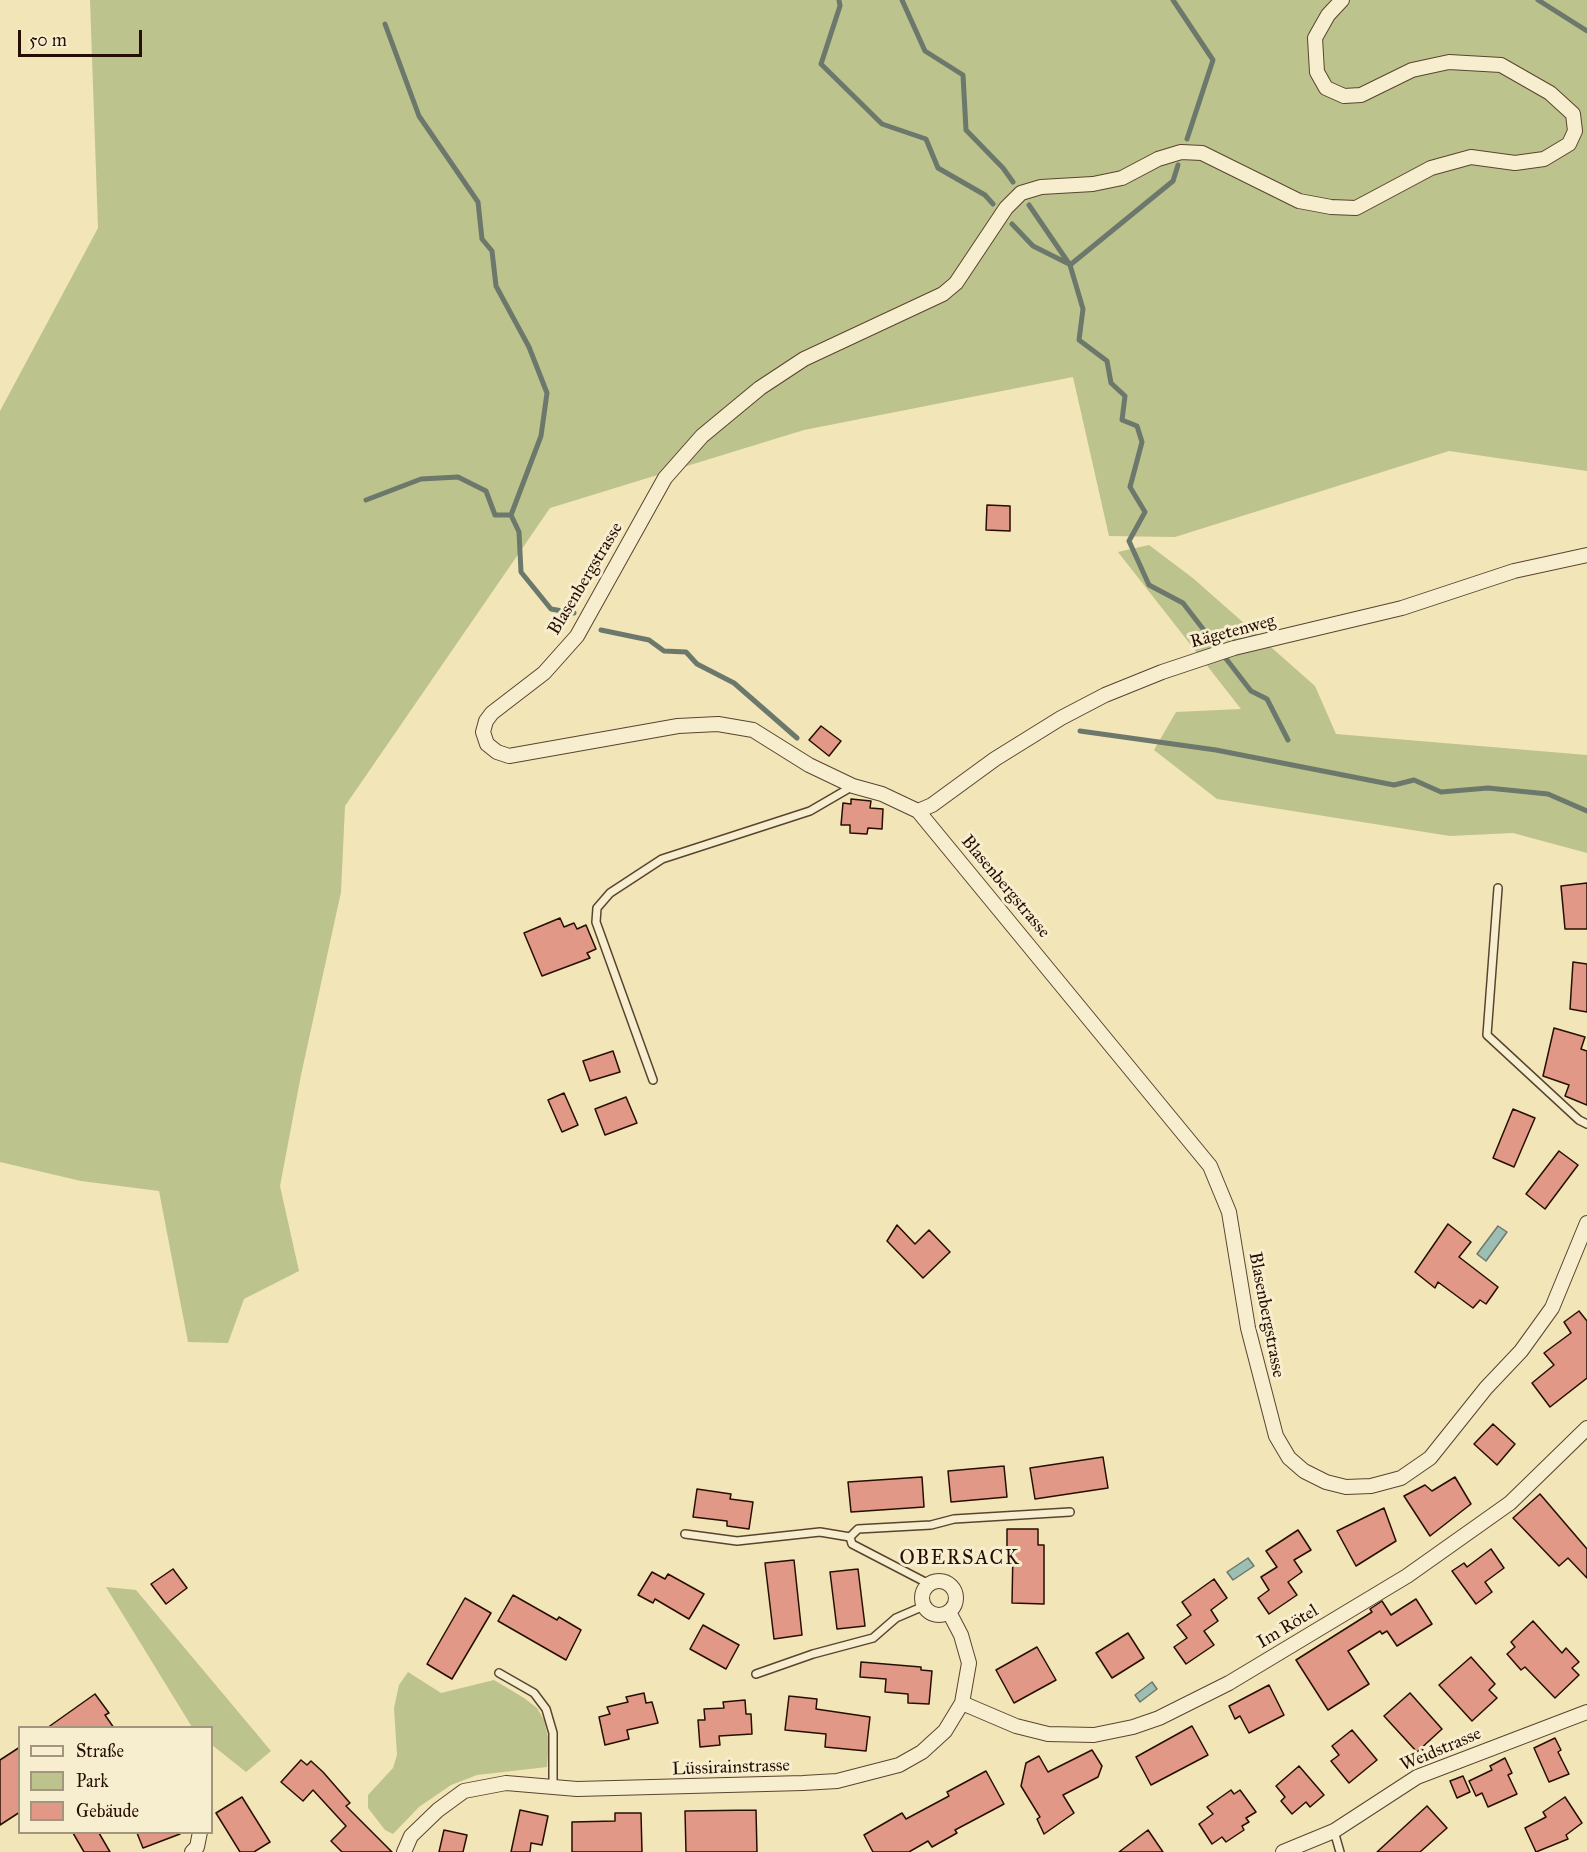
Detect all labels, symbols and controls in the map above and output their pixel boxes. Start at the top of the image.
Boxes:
scale bar [21,18,146,56]
text: 50 m [29,29,67,51]
street label: Blasenbergstrasse [544,519,628,639]
street label: Rägetenweg [1188,610,1278,654]
street label: Blasenbergstrasse [956,831,1054,943]
street label: Blasenbergstrasse [1243,1250,1289,1380]
district label: OBERSACK [900,1547,1020,1571]
street label: Im Rötel [1254,1600,1322,1654]
street label: Weidstrasse [1397,1723,1485,1777]
legend [18,1726,213,1834]
text: Straße [76,1740,124,1762]
street label: Lüssirainstrasse [672,1755,790,1781]
text: Park [76,1770,109,1792]
text: Gebäude [76,1800,139,1822]

